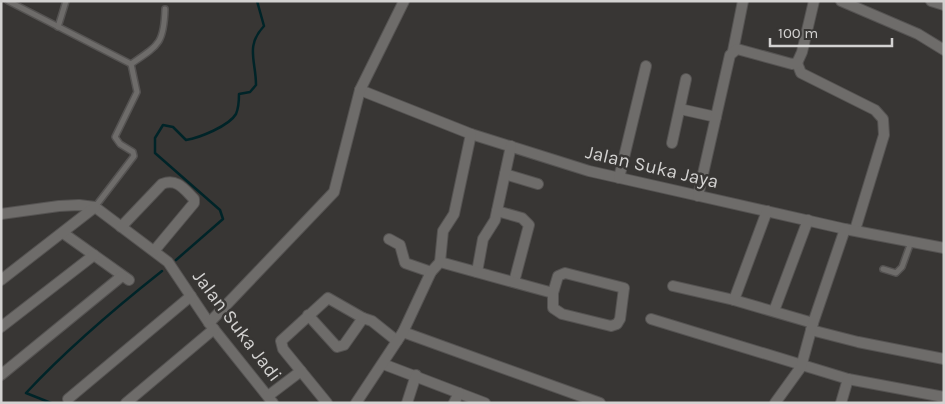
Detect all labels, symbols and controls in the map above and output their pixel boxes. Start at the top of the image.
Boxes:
scale bar [770,15,892,47]
text: 100 m [778,24,818,42]
street label: Jalan Suka Jaya [583,141,721,193]
street label: Jalan Suka Jadi [188,266,286,386]

